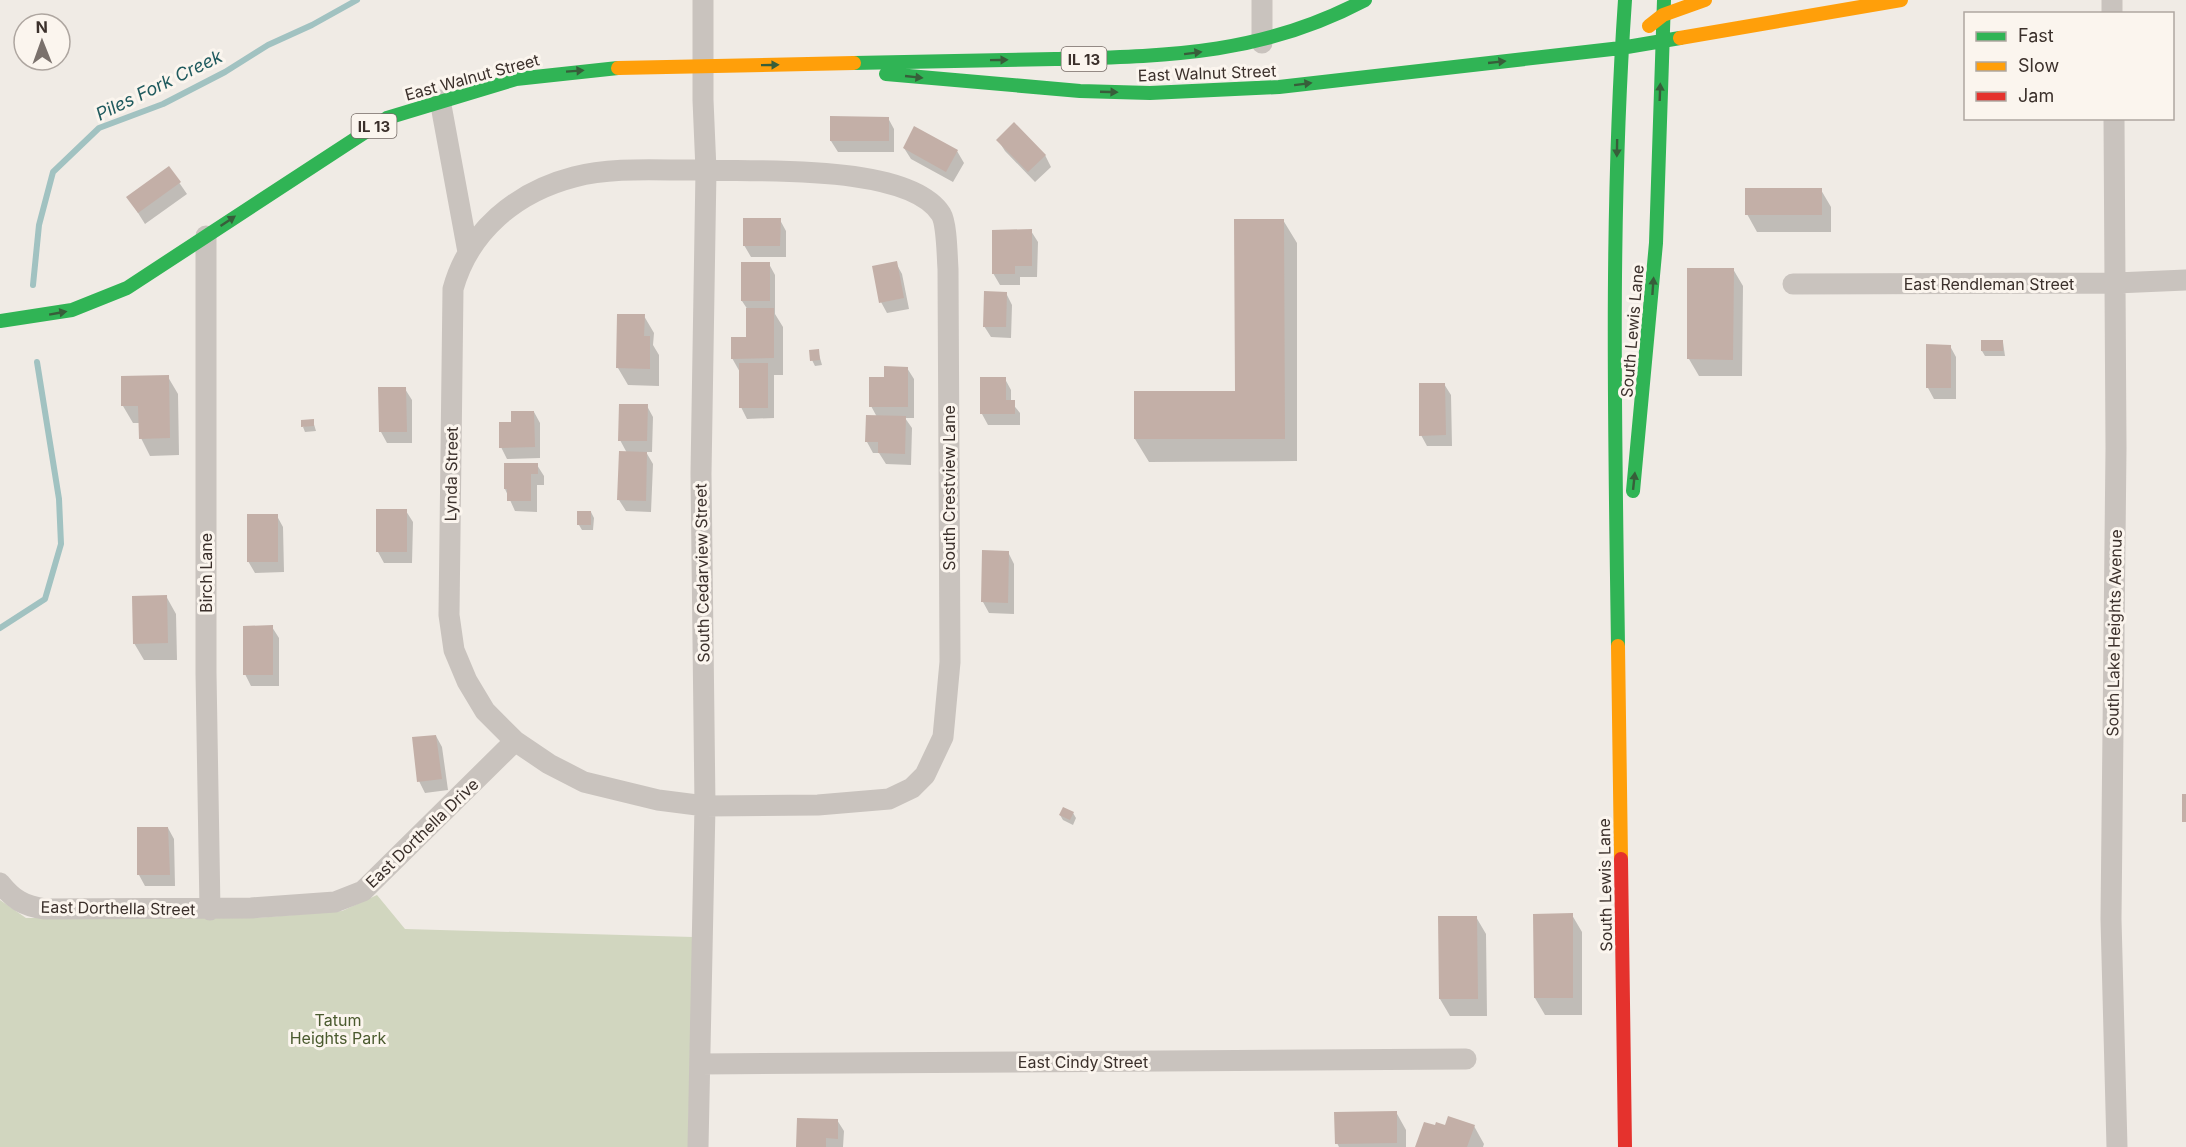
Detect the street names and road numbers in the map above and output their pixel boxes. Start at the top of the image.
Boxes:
road number: IL 13 [1062,47,1106,71]
street label: East Walnut Street [403,49,541,105]
street label: East Walnut Street [1137,61,1277,85]
road number: IL 13 [352,114,397,138]
street label: South Lewis Lane [1616,264,1648,398]
street label: East Rendleman Street [1904,274,2074,294]
street label: South Crestview Lane [939,405,959,571]
street label: Lynda Street [440,426,462,522]
street label: South Cedarview Street [690,483,714,663]
street label: South Lake Heights Avenue [2102,529,2126,737]
street label: Birch Lane [196,533,216,613]
street label: East Dorthella Drive [361,774,483,892]
street label: South Lewis Lane [1594,818,1616,952]
street label: East Dorthella Street [41,897,195,919]
street label: East Cindy Street [1018,1052,1148,1072]

